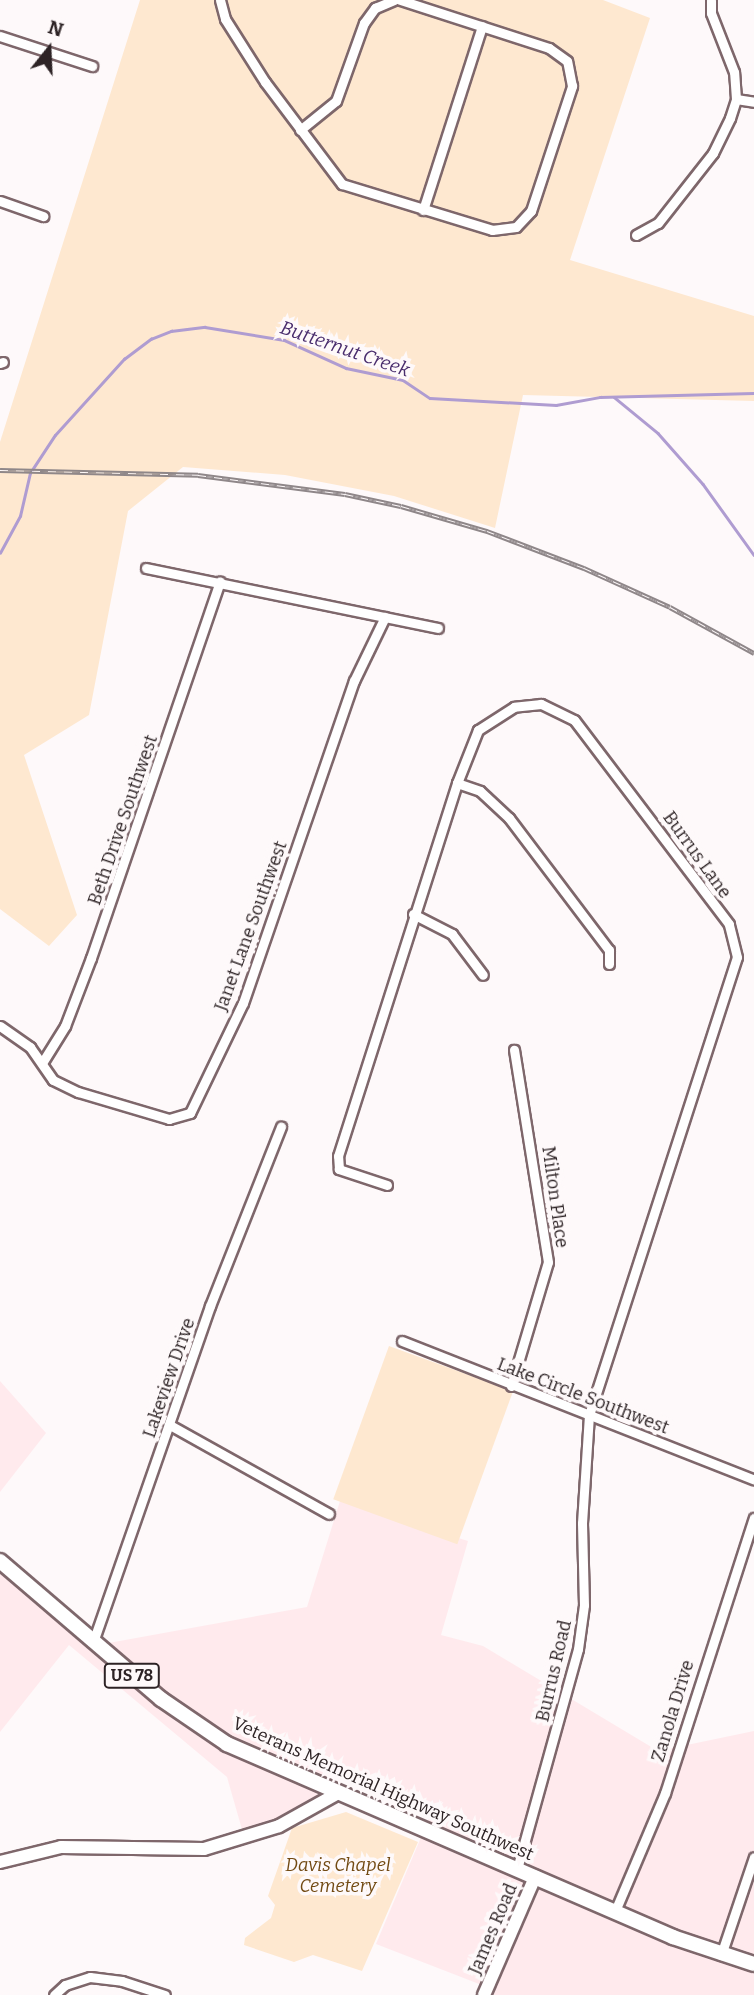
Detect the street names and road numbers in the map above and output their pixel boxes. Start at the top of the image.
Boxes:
street label: Beth Drive Southwest [84,732,162,908]
street label: Burrus Lane [658,807,736,903]
street label: Janet Lane Southwest [210,838,292,1014]
street label: Milton Place [537,1145,573,1249]
street label: Lakeview Drive [138,1315,200,1441]
street label: Lake Circle Southwest [494,1353,672,1439]
street label: Burrus Road [532,1618,576,1724]
street label: Zanola Drive [647,1657,699,1765]
road number: US 78 [102,1664,162,1688]
street label: Veterans Memorial Highway Southwest [229,1713,537,1865]
street label: James Road [464,1880,522,1978]

